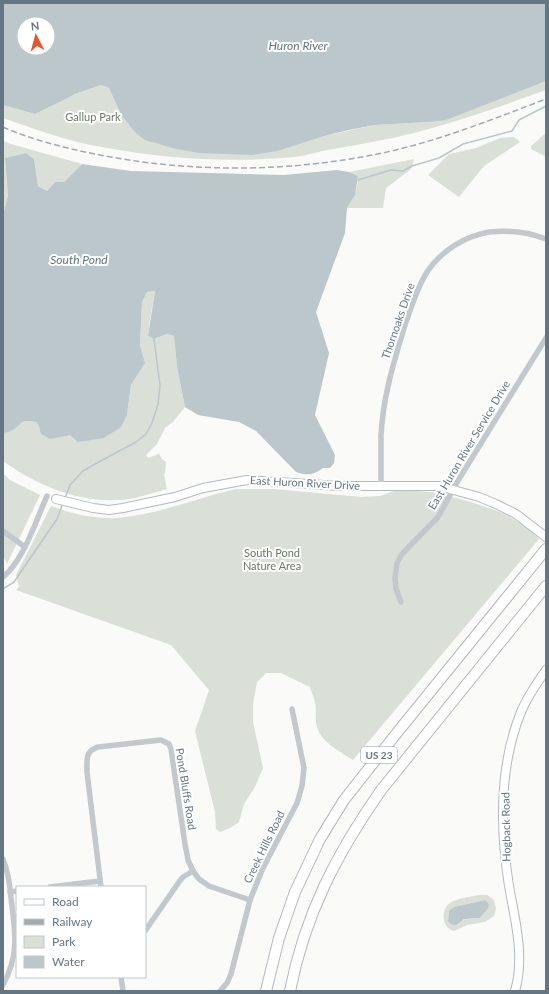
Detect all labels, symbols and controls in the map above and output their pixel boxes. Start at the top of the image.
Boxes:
north arrow [16,16,56,56]
text: N [30,19,40,32]
water label: Huron River [268,38,328,53]
park label: Gallup Park [65,110,121,123]
water label: South Pond [50,252,108,267]
street label: Thornoaks Drive [378,281,417,361]
street label: East Huron River Service Drive [425,378,512,512]
street label: East Huron River Drive [250,473,361,492]
park label: South Pond Nature Area [243,546,301,572]
street label: Pond Bluffs Road [174,747,199,831]
road number: US 23 [361,747,397,763]
street label: Hogback Road [498,792,513,862]
street label: Creek Hills Road [240,808,287,885]
legend [16,886,146,978]
text: Road [52,894,79,909]
text: Railway [52,914,93,929]
text: Park [52,934,76,949]
text: Water [52,954,85,969]

